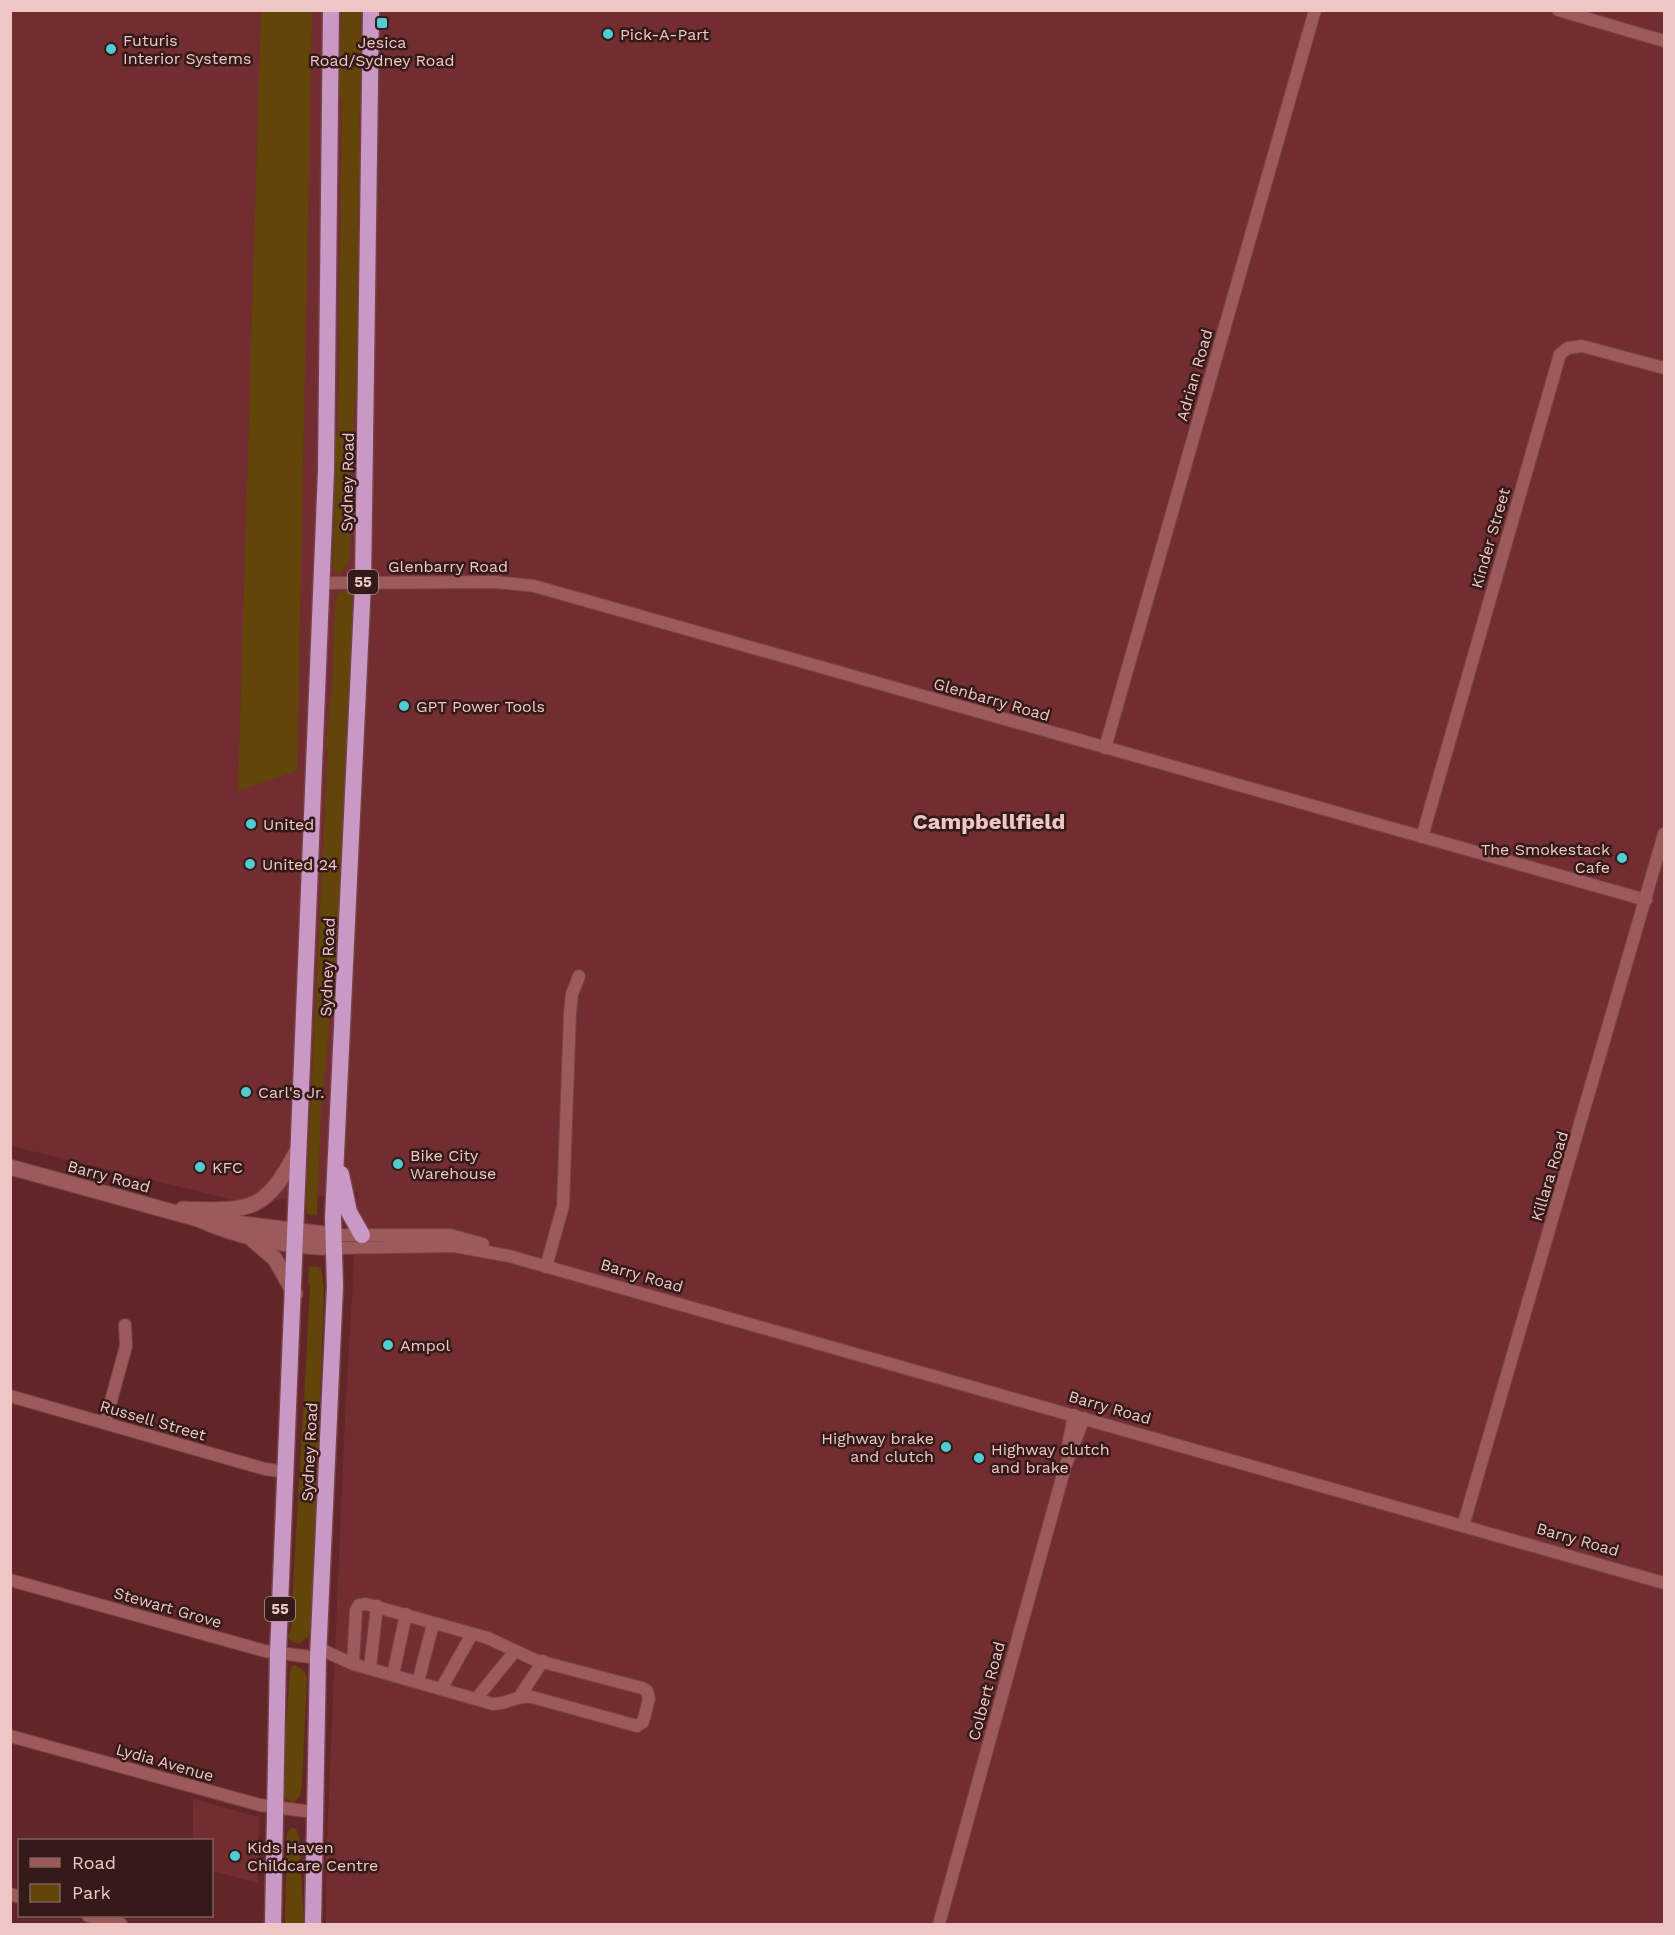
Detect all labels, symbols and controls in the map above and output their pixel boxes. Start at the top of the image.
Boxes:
marker: Jesica Road/Sydney Road [375,16,389,30]
place label: Pick-A-Part [620,25,709,44]
marker: Pick-A-Part [601,27,615,41]
place label: Futuris Interior Systems [123,31,251,68]
place label: Jesica Road/Sydney Road [309,33,455,70]
marker: Futuris Interior Systems [104,42,118,56]
street label: Adrian Road [1172,327,1217,423]
street label: Sydney Road [337,432,358,532]
street label: Kinder Street [1467,485,1514,591]
street label: Glenbarry Road [388,557,508,576]
road number: 55 [348,570,378,594]
street label: Glenbarry Road [932,674,1052,725]
place label: GPT Power Tools [416,697,545,716]
marker: GPT Power Tools [397,699,411,713]
district label: Campbellfield [913,809,1065,834]
place label: United [263,815,314,834]
marker: United [244,817,258,831]
place label: The Smokestack Cafe [1481,840,1610,877]
marker: The Smokestack Cafe [1615,851,1629,865]
place label: United 24 [262,855,338,874]
marker: United 24 [243,857,257,871]
street label: Sydney Road [316,917,339,1017]
place label: Carl's Jr. [258,1083,325,1102]
marker: Carl's Jr. [239,1085,253,1099]
street label: Killara Road [1527,1129,1572,1223]
place label: Bike City Warehouse [410,1146,496,1183]
street label: Barry Road [65,1156,152,1197]
marker: Bike City Warehouse [391,1157,405,1171]
place label: KFC [212,1158,243,1177]
marker: KFC [193,1160,207,1174]
street label: Barry Road [598,1255,685,1296]
place label: Ampol [400,1336,450,1355]
marker: Ampol [381,1338,395,1352]
street label: Barry Road [1066,1387,1153,1428]
street label: Russell Street [98,1396,208,1445]
street label: Sydney Road [297,1402,322,1502]
place label: Highway brake and clutch [821,1429,934,1466]
marker: Highway brake and clutch [939,1440,953,1454]
place label: Highway clutch and brake [991,1440,1110,1477]
marker: Highway clutch and brake [972,1451,986,1465]
street label: Barry Road [1534,1519,1621,1560]
street label: Stewart Grove [112,1583,224,1632]
road number: 55 [265,1597,295,1621]
street label: Colbert Road [964,1639,1009,1743]
street label: Lydia Avenue [114,1739,216,1786]
place label: Kids Haven Childcare Centre [247,1838,378,1875]
legend [18,1839,213,1917]
marker: Kids Haven Childcare Centre [228,1849,242,1863]
text: Road [72,1852,116,1873]
text: Park [72,1882,111,1903]

